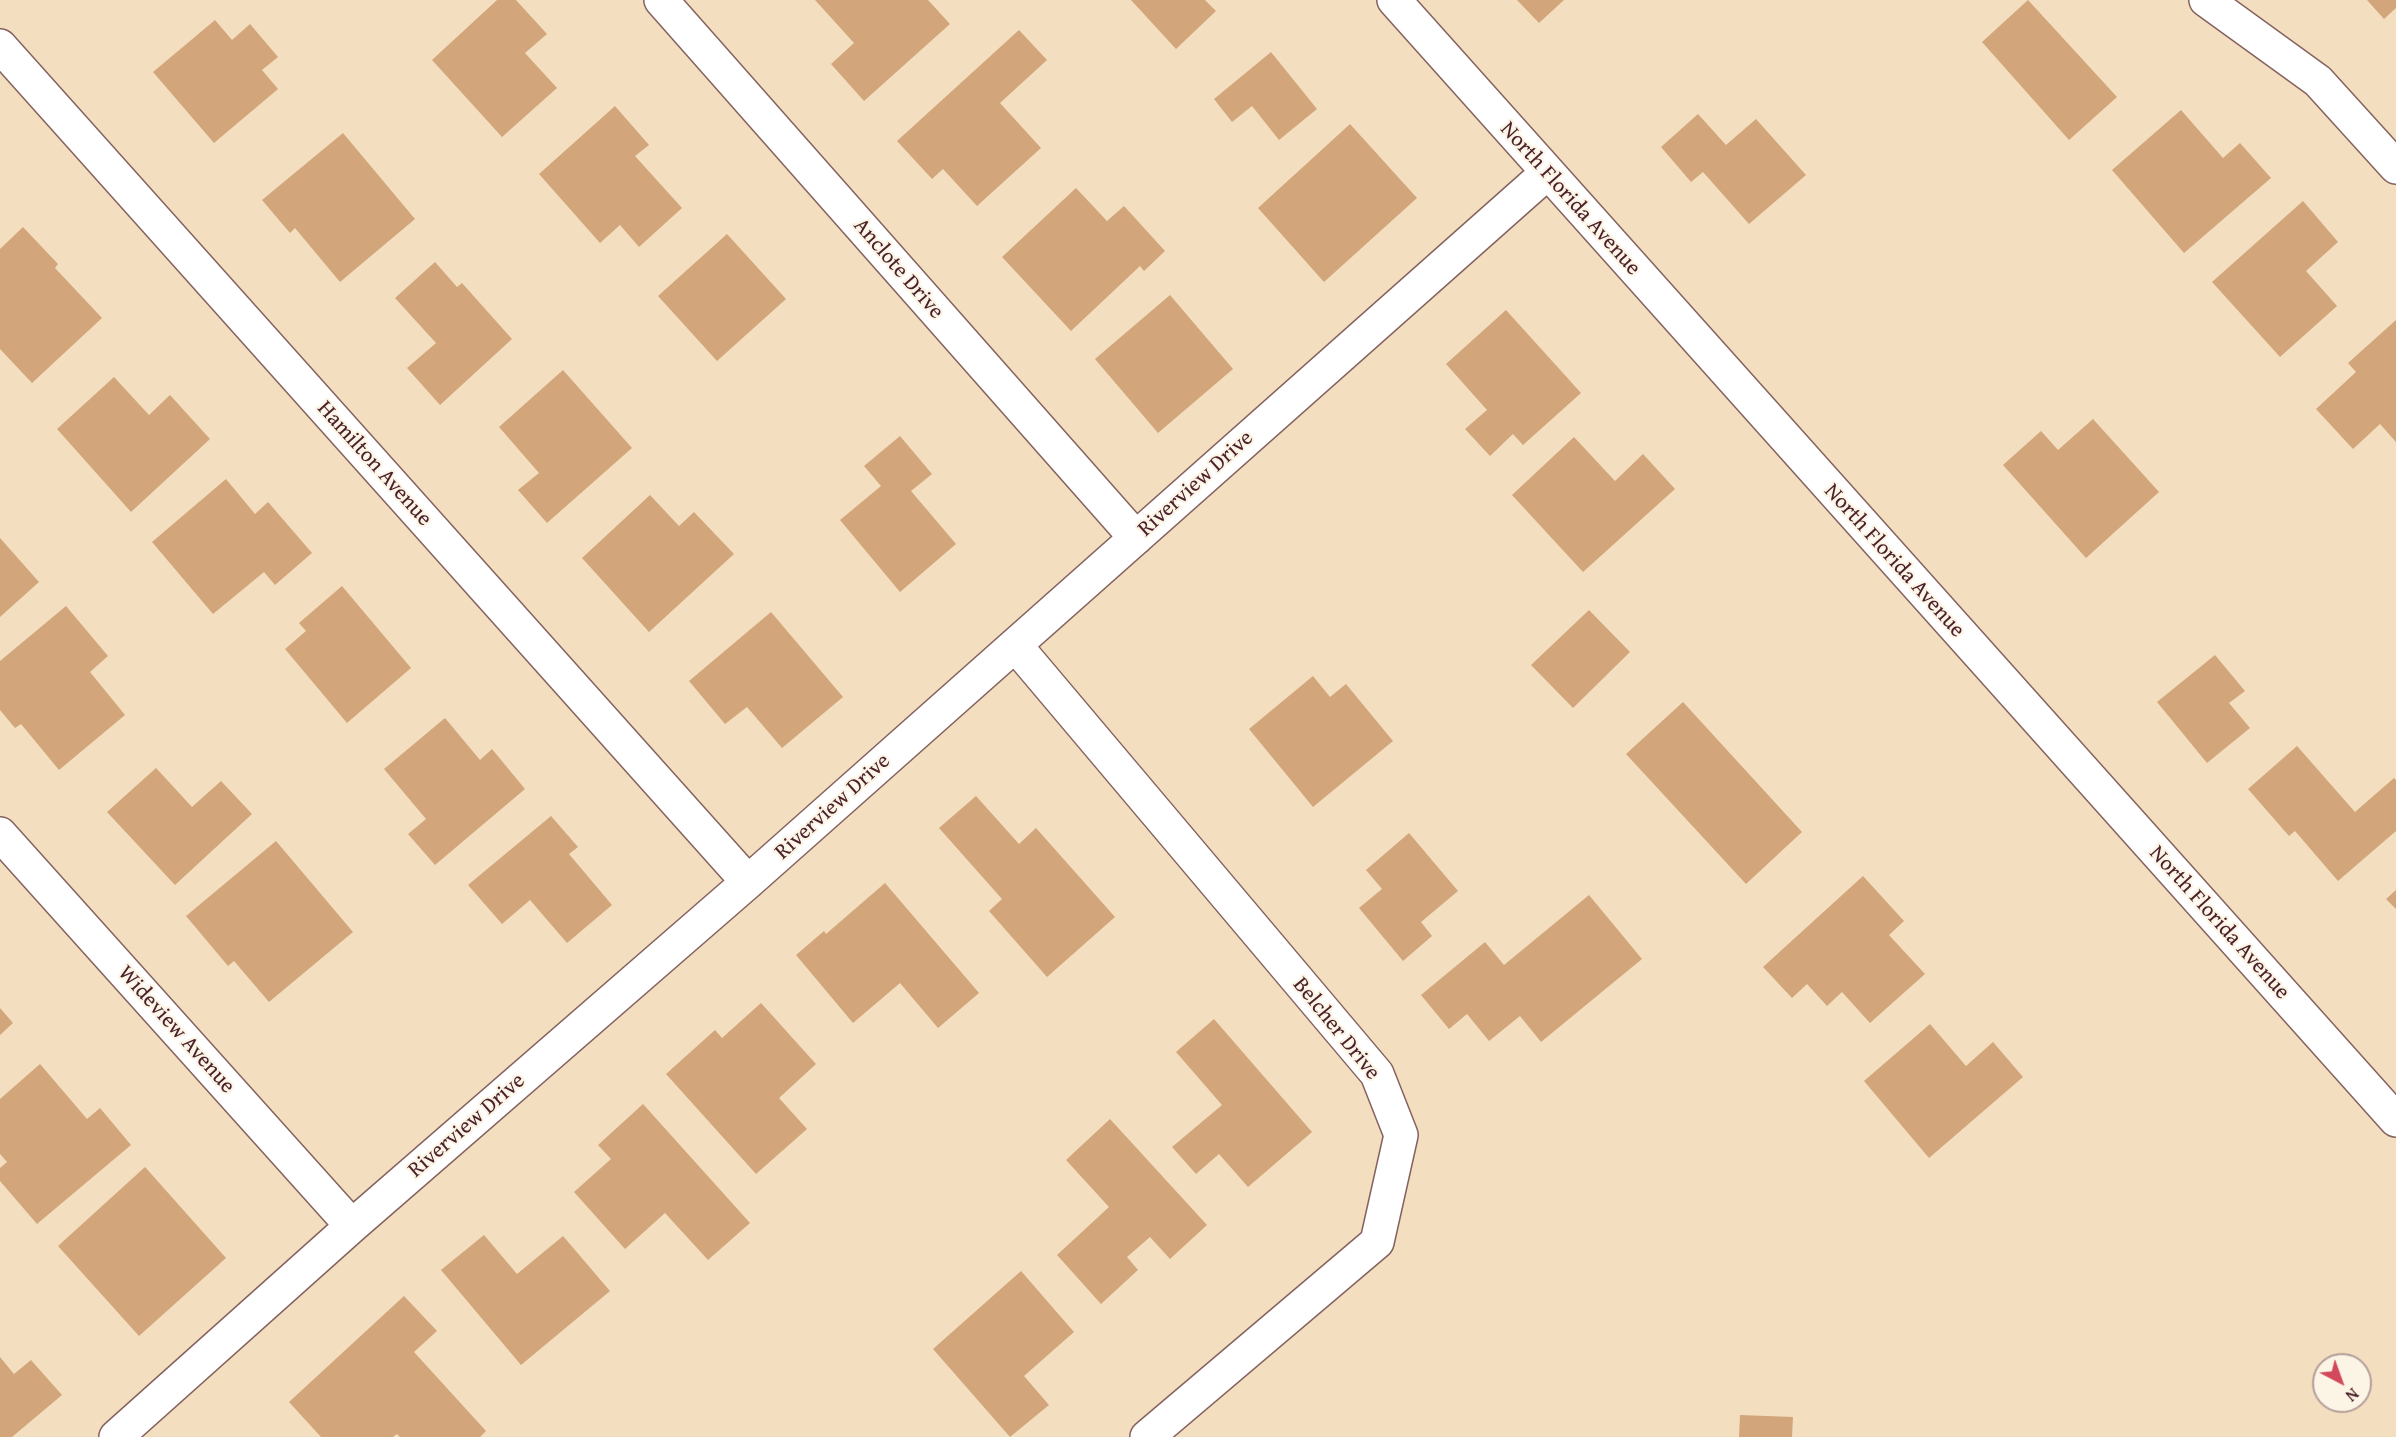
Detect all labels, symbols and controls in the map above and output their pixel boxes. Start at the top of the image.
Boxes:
street label: North Florida Avenue [1494,117,1646,281]
street label: Anclote Drive [847,213,949,325]
street label: Hamilton Avenue [311,396,437,532]
street label: Riverview Drive [1133,425,1259,543]
street label: North Florida Avenue [1818,479,1970,643]
street label: Riverview Drive [770,748,896,866]
street label: North Florida Avenue [2143,841,2295,1005]
street label: Wideview Avenue [112,961,240,1099]
street label: Belcher Drive [1287,972,1385,1086]
street label: Riverview Drive [403,1068,531,1184]
north arrow [2312,1353,2372,1413]
text: N [2341,1383,2364,1408]

